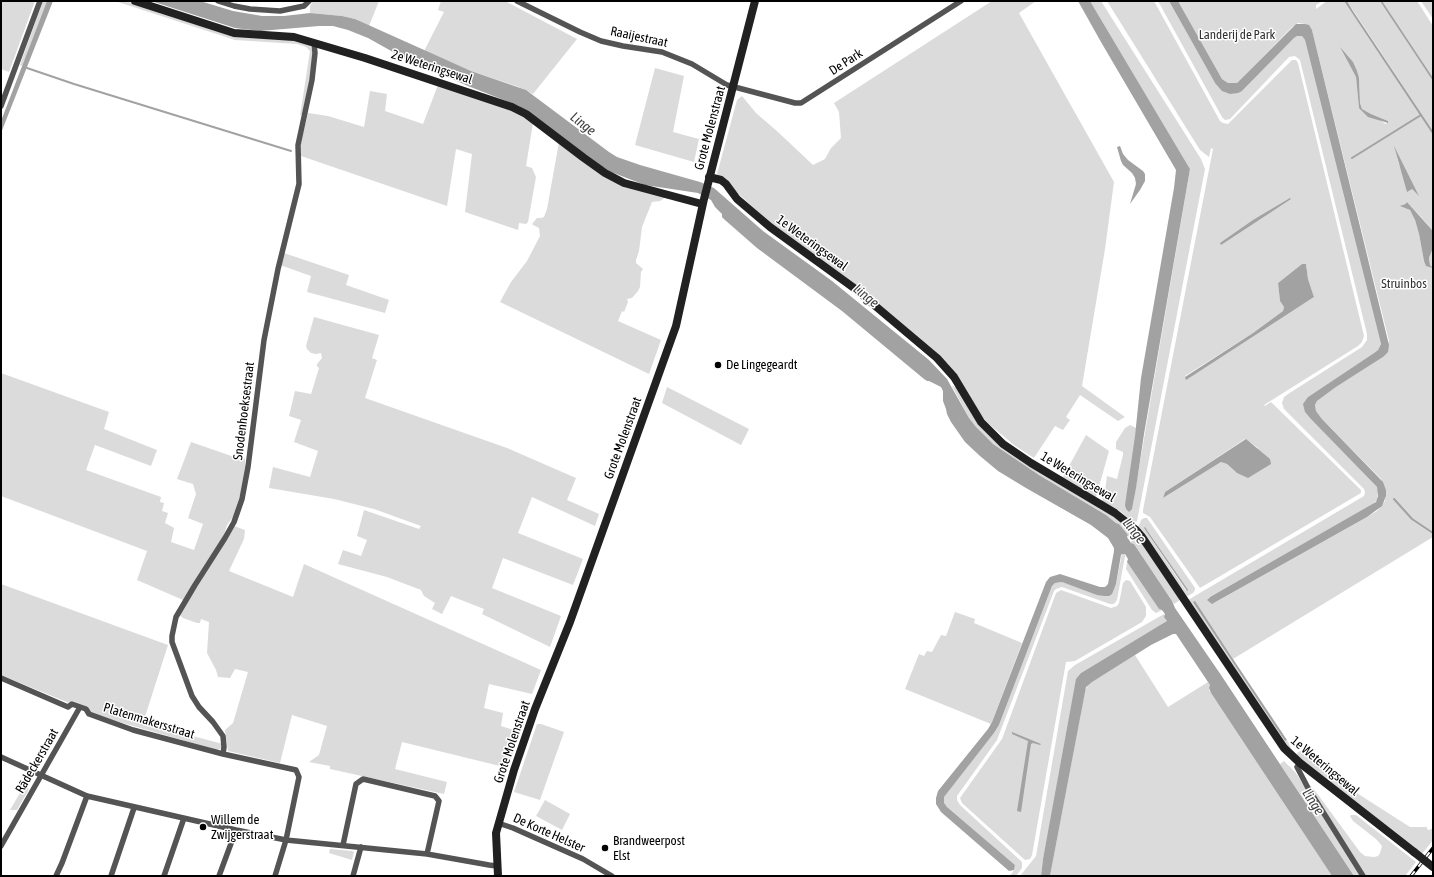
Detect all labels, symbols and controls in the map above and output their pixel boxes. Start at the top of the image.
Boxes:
street label: Raaijestraat [609,23,669,51]
park label: Landerij de Park [1199,27,1275,43]
street label: De Park [826,45,866,79]
street label: 2e Weteringsewal [389,47,475,87]
street label: Grote Molenstraat [691,84,729,172]
water label: Linge [567,109,599,139]
street label: 1e Weteringsewal [773,212,851,274]
park label: Struinbos [1381,276,1427,292]
water label: Linge [850,281,882,311]
place label: De Lingegeardt [726,357,798,373]
marker: De Lingegeardt [713,360,723,370]
street label: Snodenhoeksestraat [230,361,258,461]
street label: Grote Molenstraat [601,395,645,481]
street label: 1e Weteringsewal [1038,449,1118,505]
water label: Linge [1119,515,1149,547]
street label: Grote Molenstraat [491,699,533,785]
street label: Platenmakersstraat [101,700,197,742]
street label: Rädeckerstraat [12,726,62,796]
street label: 1e Weteringsewal [1288,733,1362,799]
water label: Linge [1298,786,1328,818]
street label: De Korte Helster [511,810,587,856]
place label: Willem de Zwijgerstraat [211,812,273,843]
marker: Willem de Zwijgerstraat [198,822,208,832]
place label: Brandweerpost Elst [613,833,685,864]
marker: Brandweerpost Elst [600,843,610,853]

